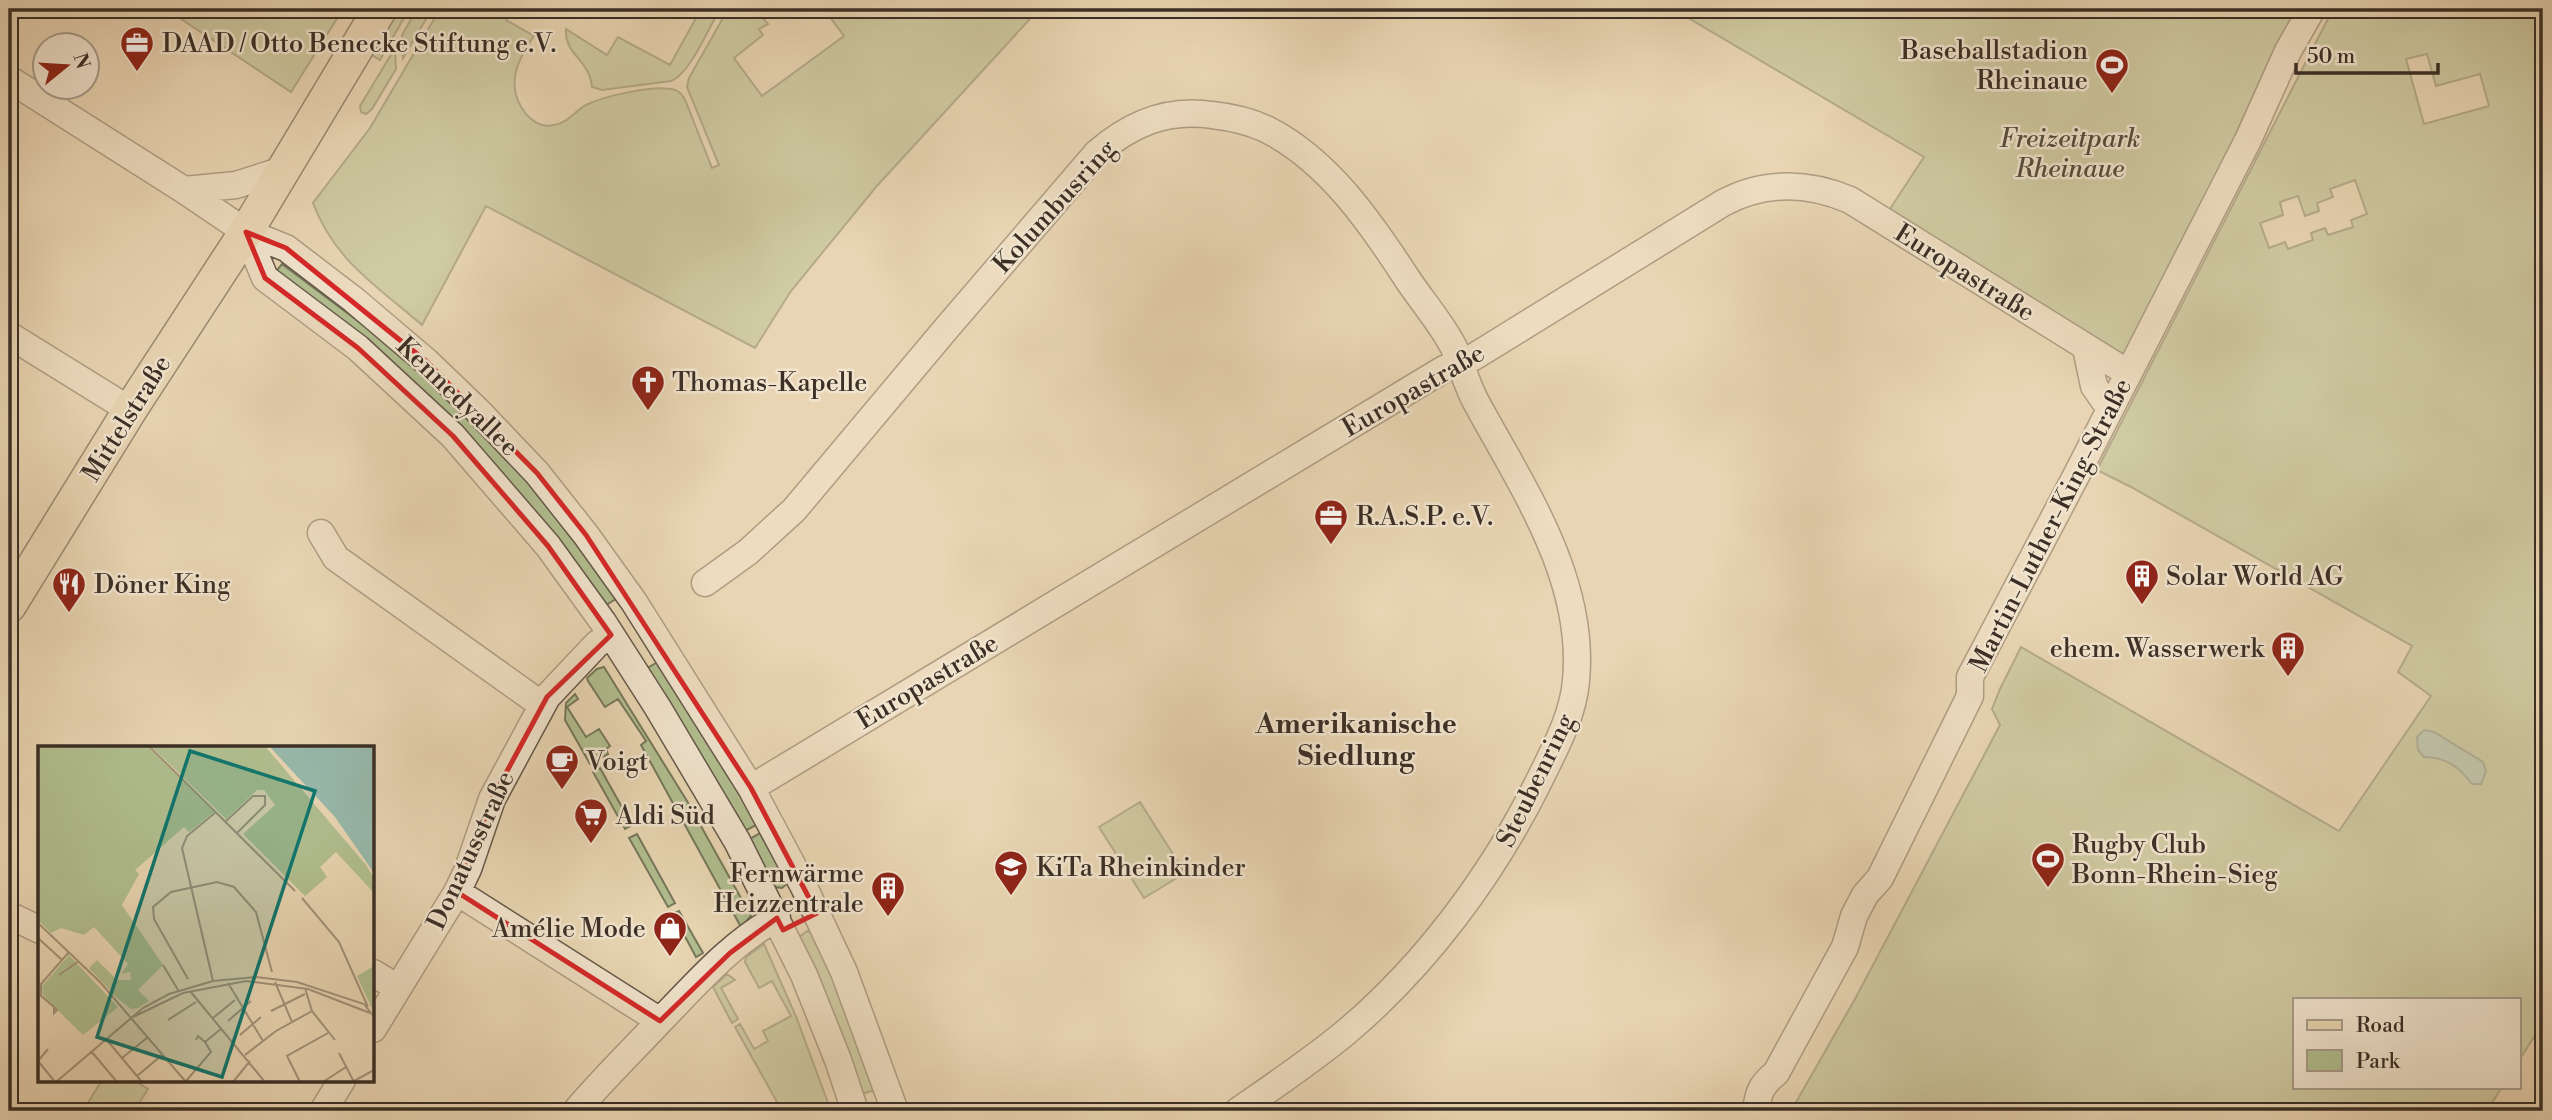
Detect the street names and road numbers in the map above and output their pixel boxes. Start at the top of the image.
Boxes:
street label: Kolumbusring [986,133,1124,280]
street label: Europastraße [1888,217,2041,329]
street label: Kennedyallee [389,330,525,463]
street label: Europastraße [1337,337,1490,445]
street label: Mittelstraße [75,349,178,488]
street label: Martin-Luther-King-Straße [1963,373,2139,678]
street label: Europastraße [851,627,1004,737]
street label: Steubenring [1490,708,1582,852]
street label: Donatusstraße [420,766,522,935]

